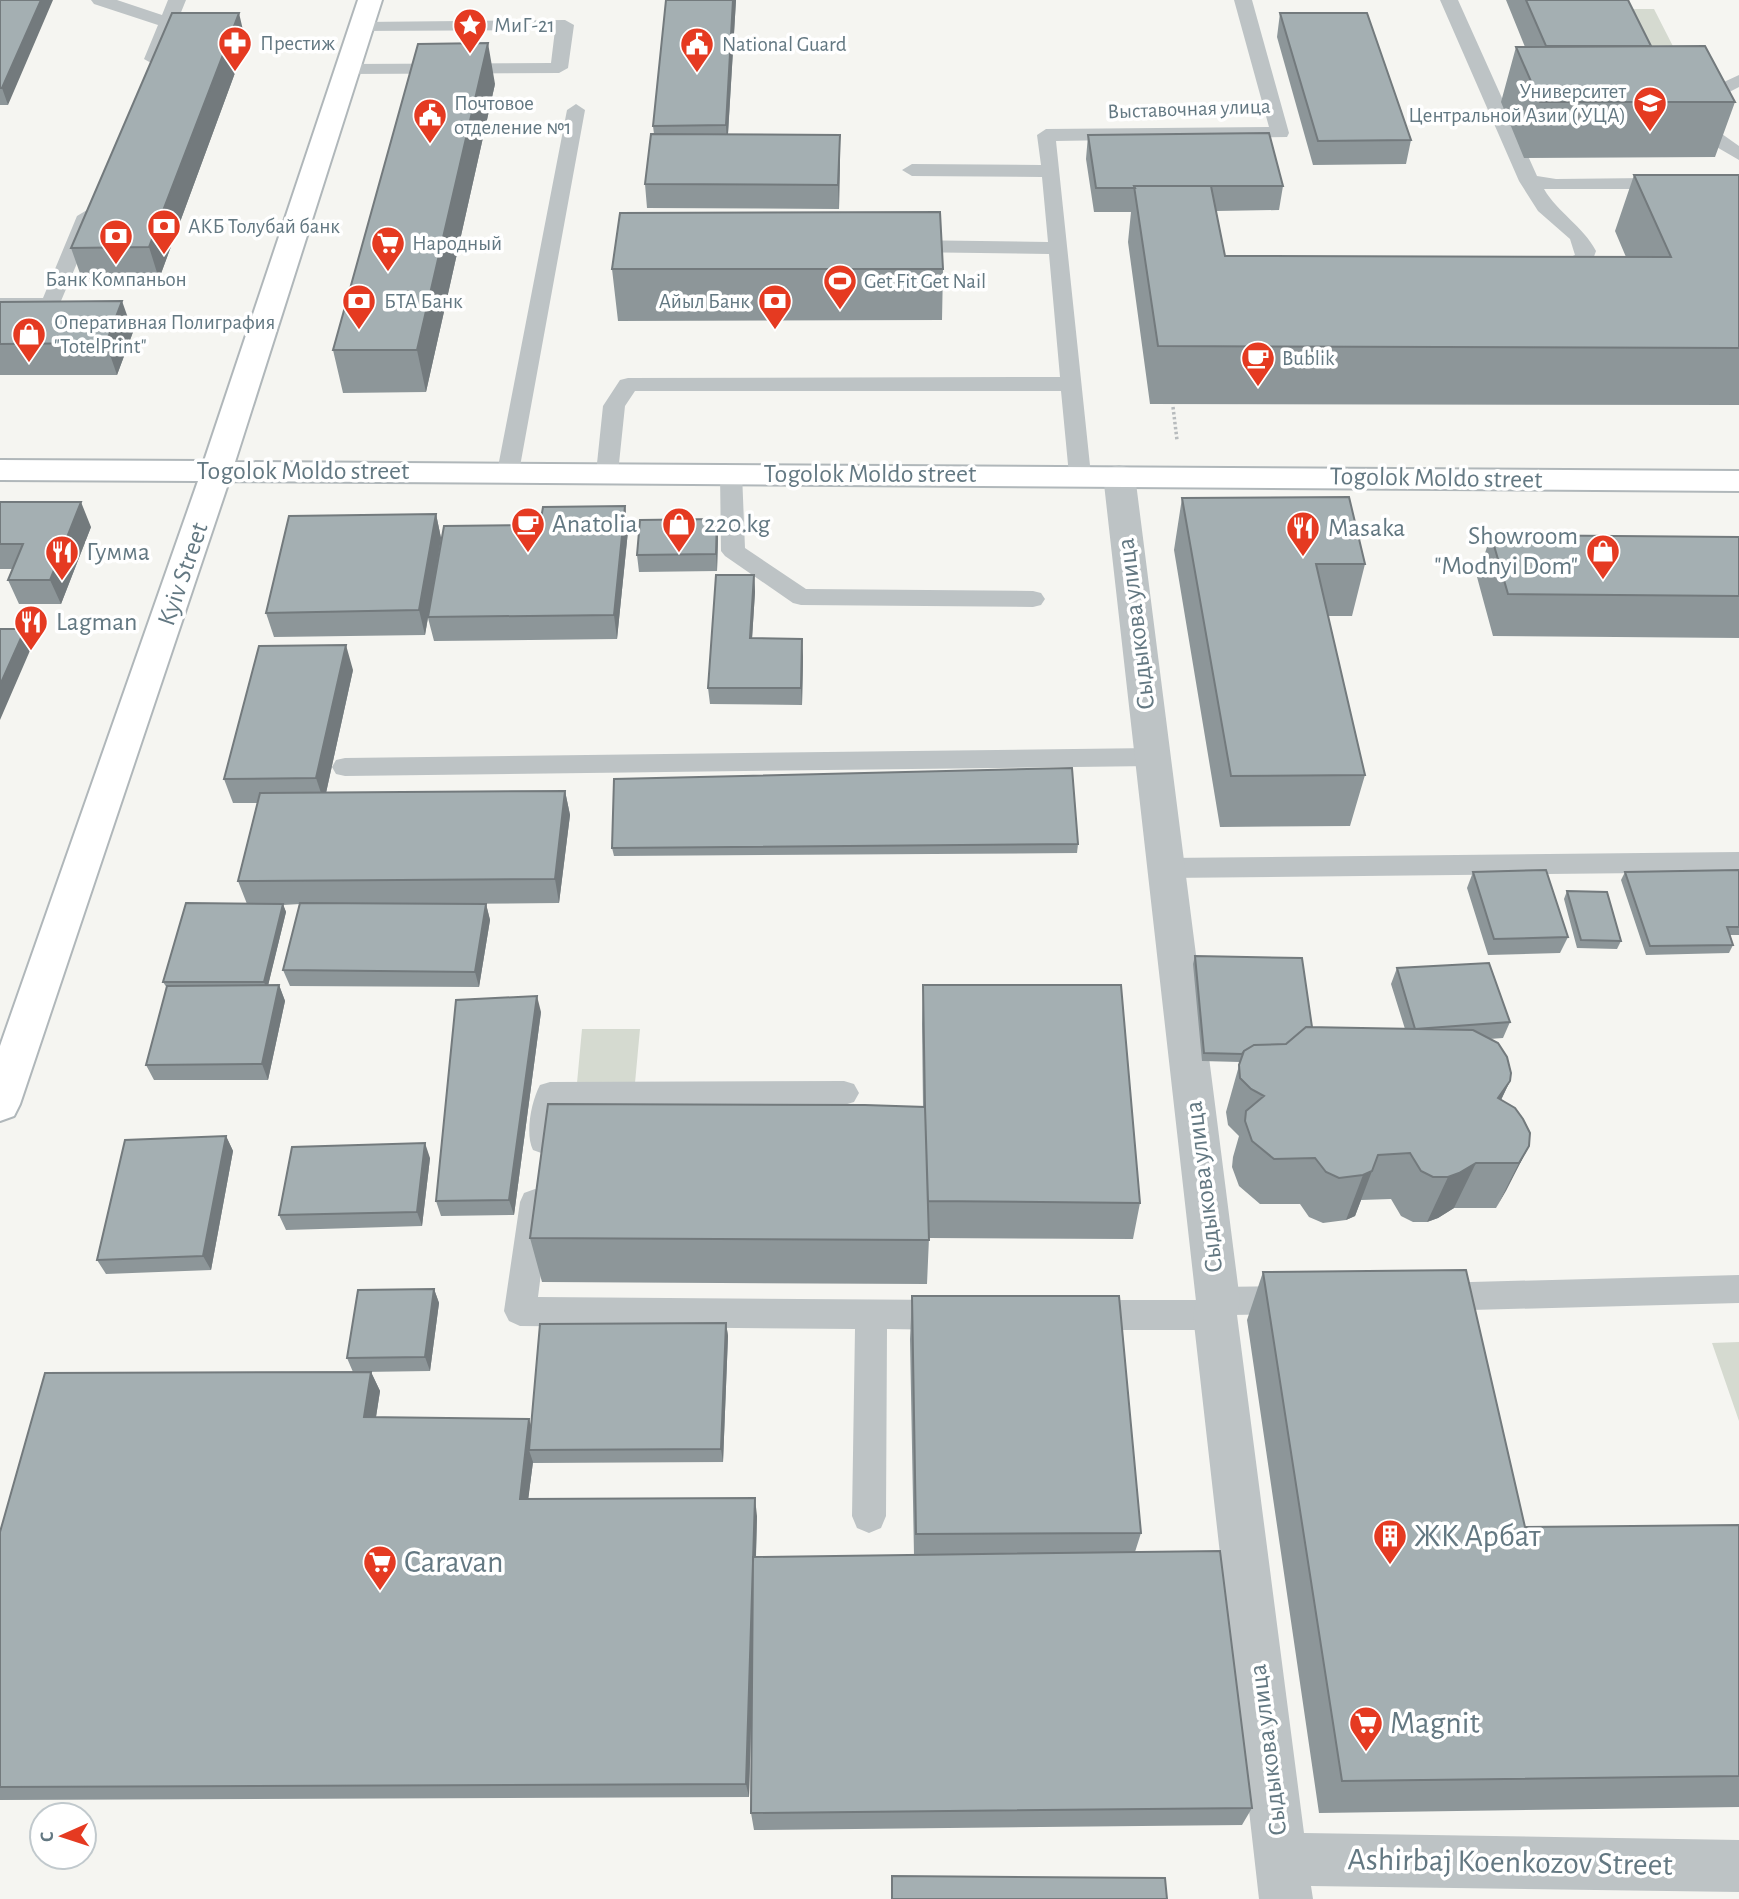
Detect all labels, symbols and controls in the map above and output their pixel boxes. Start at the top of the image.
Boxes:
place icon: МиГ-21 [451,6,489,55]
place label: МиГ-21 [494,15,555,36]
pharmacy icon: Престиж [216,24,254,73]
public building icon: National Guard [678,25,716,74]
place label: Престиж [260,33,335,54]
place label: National Guard [722,34,847,55]
place label: Университет Центральной Азии ( УЦА) [1408,81,1626,126]
school or university icon: Университет Центральной Азии ( УЦА) [1631,84,1669,133]
place label: Почтовое отделение №1 [454,93,571,138]
public building icon: Почтовое отделение №1 [411,96,449,145]
street label: Выставочная улица [1107,96,1271,122]
bank icon: АКБ Толубай банк [145,207,183,256]
place label: АКБ Толубай банк [188,216,340,237]
bank icon: Банк Компаньон [97,217,135,266]
supermarket icon: Народный [369,224,407,273]
place label: Народный [412,233,502,254]
sports icon: Get Fit Get Nail [821,262,859,311]
place label: Банк Компаньон [45,269,187,290]
place label: Get Fit Get Nail [864,271,986,292]
bank icon: БТА Банк [340,282,378,331]
bank icon: Айыл Банк [756,282,794,331]
place label: БТА Банк [384,291,463,312]
place label: Айыл Банк [659,291,750,312]
place label: Оперативная Полиграфия "TotelPrint" [54,312,275,357]
shop icon: Оперативная Полиграфия "TotelPrint" [10,315,48,364]
cafe icon: Bublik [1239,339,1277,388]
place label: Bublik [1282,348,1335,369]
street label: Togolok Moldo street [197,458,409,484]
street label: Togolok Moldo street [764,461,976,487]
street label: Togolok Moldo street [1329,463,1543,493]
cafe icon: Anatolia [509,505,547,554]
shop icon: 220.kg [660,505,698,554]
restaurant icon: Masaka [1284,509,1322,558]
place label: Anatolia [552,511,638,537]
place label: 220.kg [704,511,771,537]
place label: Masaka [1328,515,1405,541]
street label: Kyiv Street [153,519,213,629]
place label: Showroom "Modnyi Dom" [1434,523,1578,579]
shop icon: Showroom "Modnyi Dom" [1584,532,1622,581]
restaurant icon: Гумма [43,533,81,582]
street label: Сыдыкова улица [1113,537,1159,711]
place label: Гумма [86,539,150,565]
restaurant icon: Lagman [12,603,50,652]
place label: Lagman [56,609,137,635]
street label: Сыдыкова улица [1181,1100,1227,1274]
building icon: ЖК Арбат [1371,1517,1409,1566]
place label: ЖК Арбат [1414,1520,1541,1552]
supermarket icon: Caravan [361,1543,399,1592]
place label: Caravan [404,1546,504,1578]
street label: Сыдыкова улица [1245,1663,1291,1837]
supermarket icon: Magnit [1347,1704,1385,1753]
place label: Magnit [1390,1707,1480,1739]
north arrow [28,1801,98,1871]
text: С [38,1831,57,1843]
street label: Ashirbaj Koenkozov Street [1347,1843,1673,1881]

